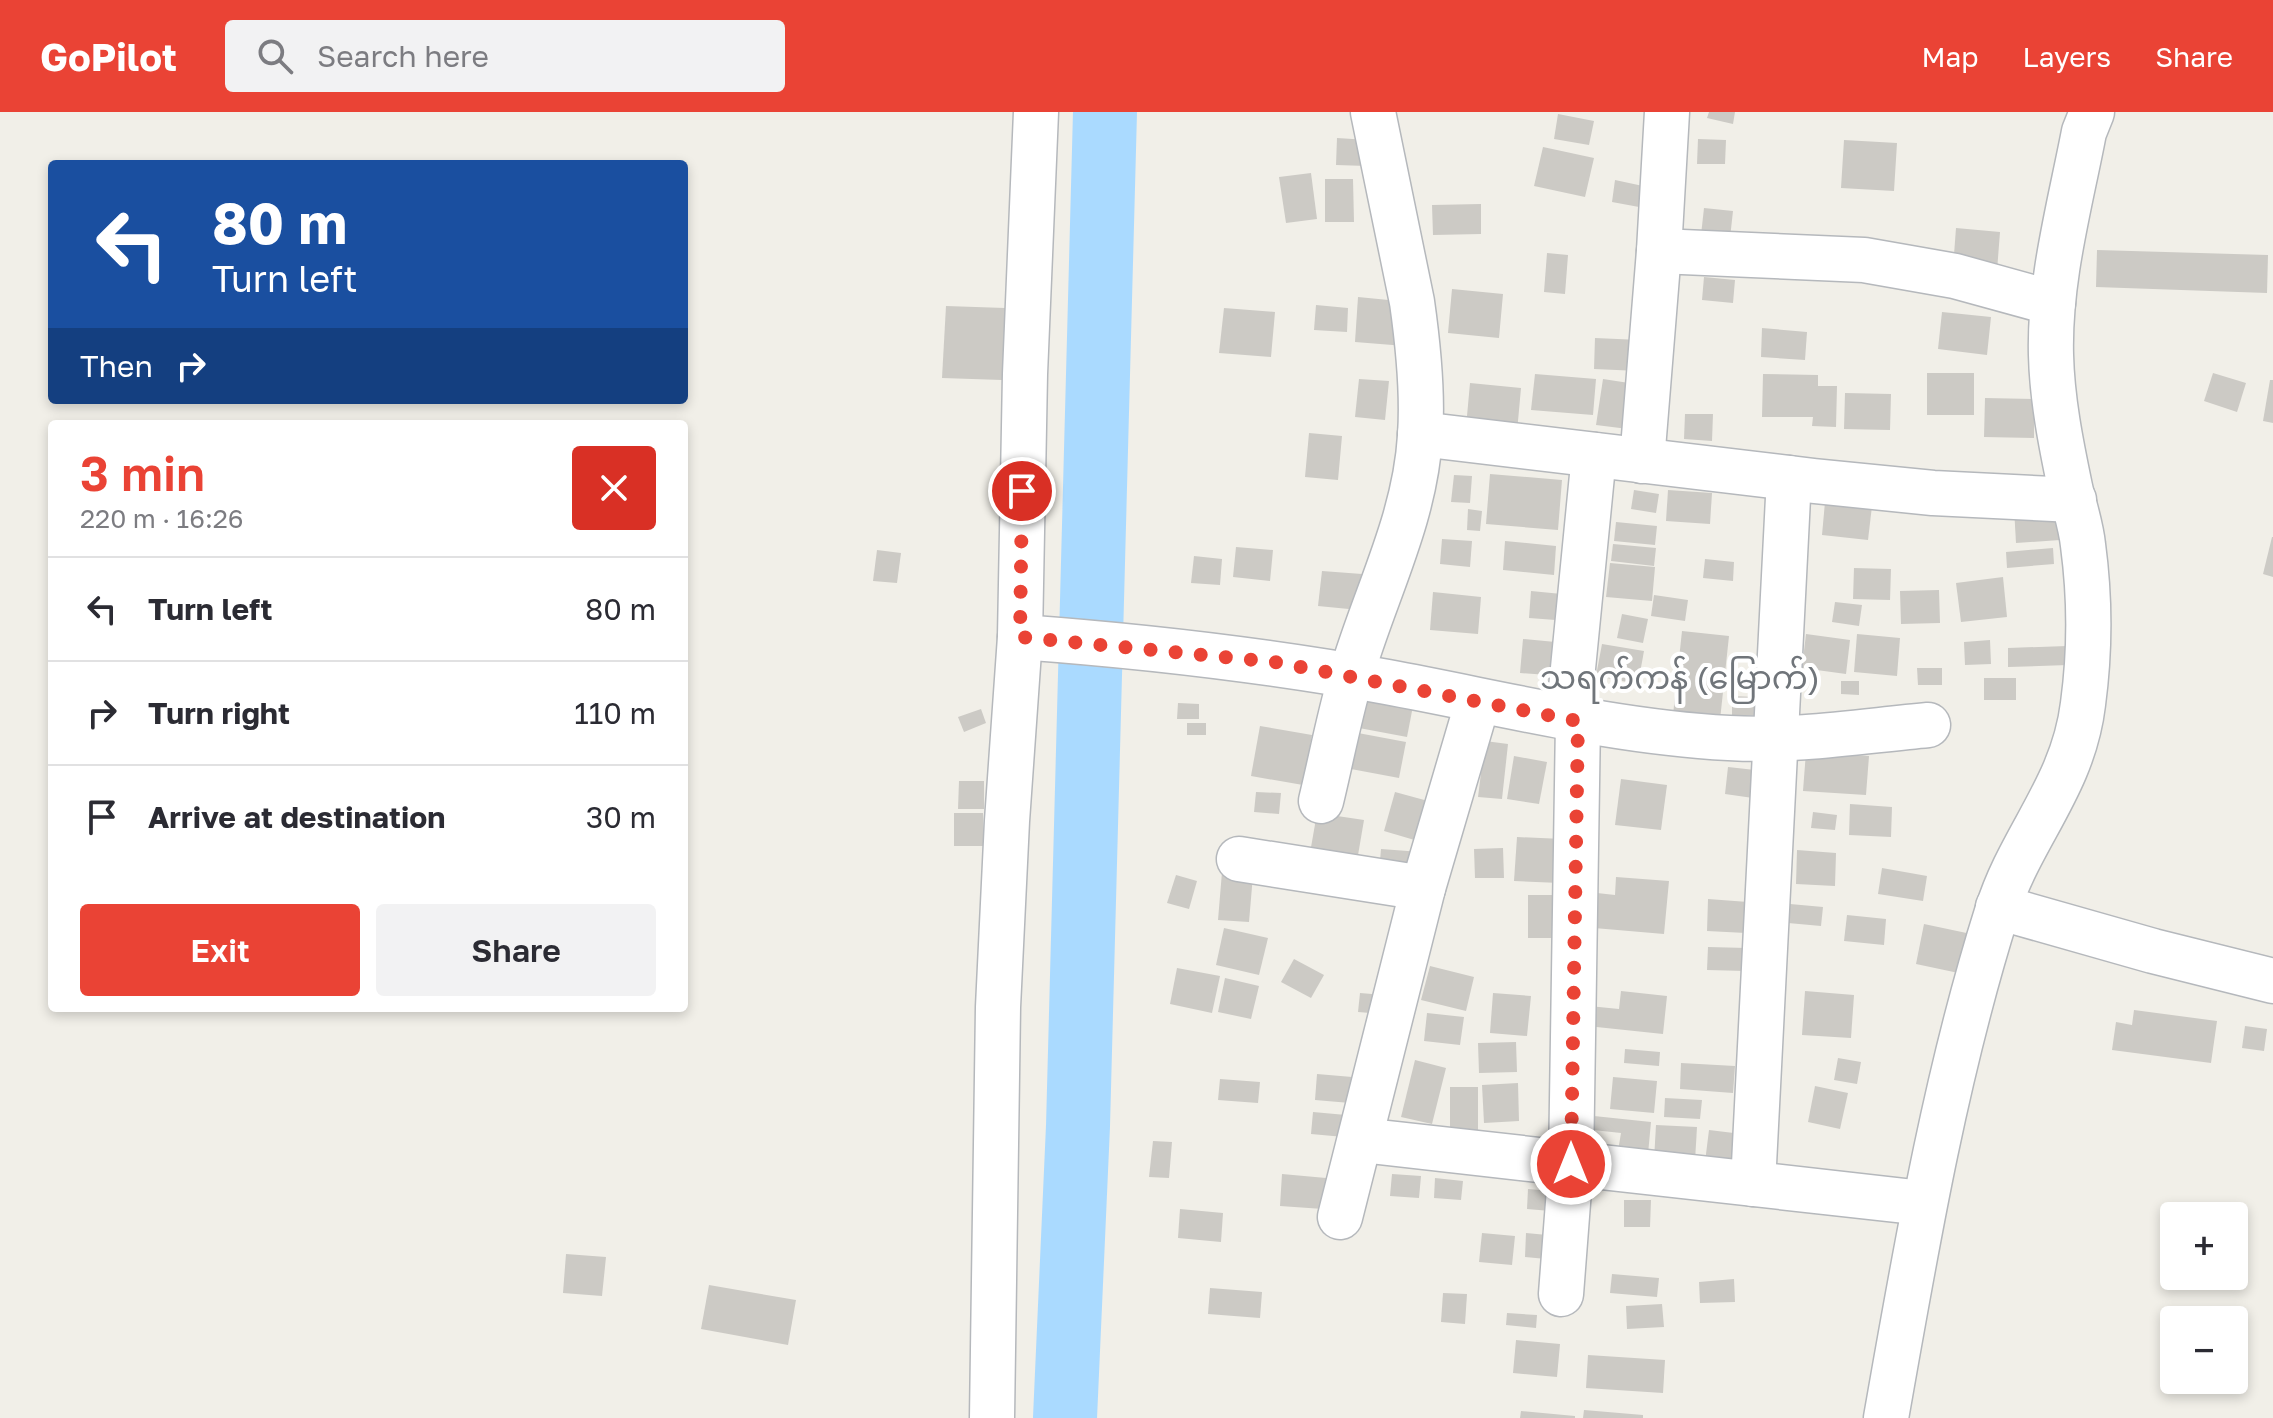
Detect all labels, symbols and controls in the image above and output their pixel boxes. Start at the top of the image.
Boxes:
search box [225,20,785,92]
text: GoPilot [40,34,177,79]
icon: search [253,34,297,78]
text: Search here [317,38,489,74]
text: Map [1921,40,1979,73]
text: Layers [2023,40,2111,73]
text: Share [2155,40,2233,73]
text: 80 m [212,189,347,256]
icon: left [80,192,184,296]
text: Turn left [212,257,358,300]
icon: right [169,344,213,388]
text: Then [80,348,153,384]
text: 3 min [80,444,205,502]
button: close [572,446,656,530]
pin [988,457,1056,525]
icon: arrive [1000,469,1044,513]
text: 220 m · 16:26 [80,503,244,534]
icon: left [80,587,124,631]
text: Turn left [148,591,273,627]
text: 80 m [585,591,656,627]
district label: သရက်ကန် (မြောက်) [1540,655,1820,704]
icon: right [80,691,124,735]
text: Turn right [148,695,290,731]
text: 110 m [574,695,656,731]
icon: arrive [80,795,124,839]
text: Arrive at destination [148,799,445,835]
text: 30 m [586,799,656,835]
button: Exit [80,904,360,996]
button: Share [376,904,656,996]
position arrow [1529,1122,1613,1206]
map controls [2160,1202,2248,1394]
button: + [2160,1202,2248,1290]
button: − [2160,1306,2248,1394]

